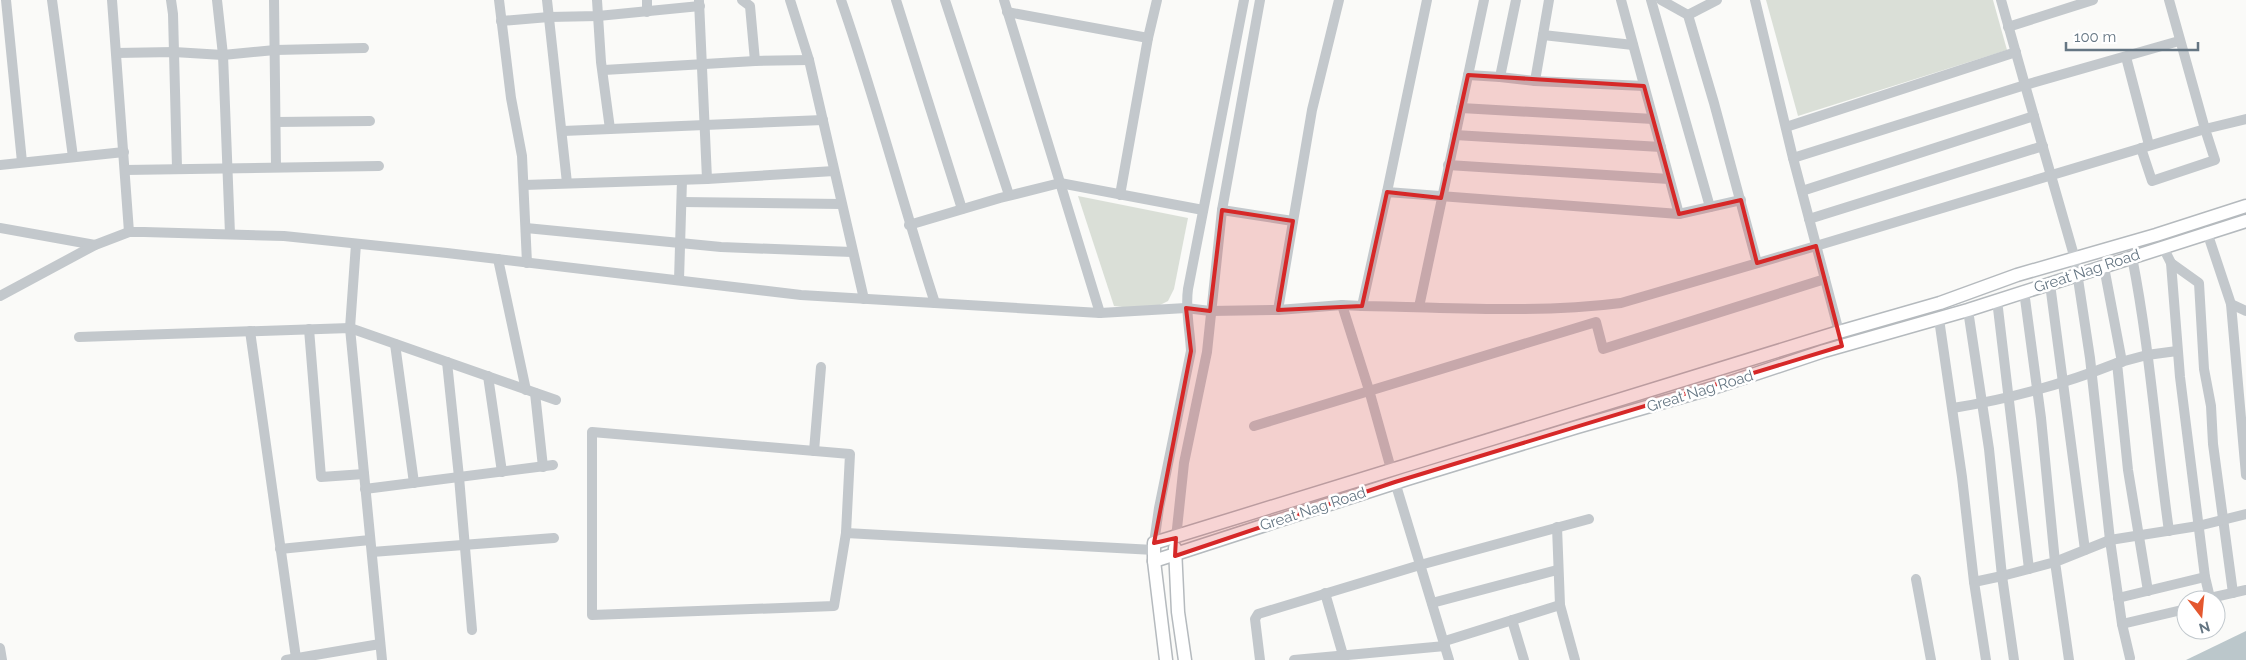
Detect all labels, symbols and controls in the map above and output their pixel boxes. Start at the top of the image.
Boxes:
scale bar [2066,20,2198,52]
text: 100 m [2074,28,2116,46]
street label: Great Nag Road [2032,245,2142,297]
street label: Great Nag Road [1645,366,1755,416]
street label: Great Nag Road [1258,483,1368,535]
north arrow [2176,590,2226,640]
text: N [2197,618,2212,637]

